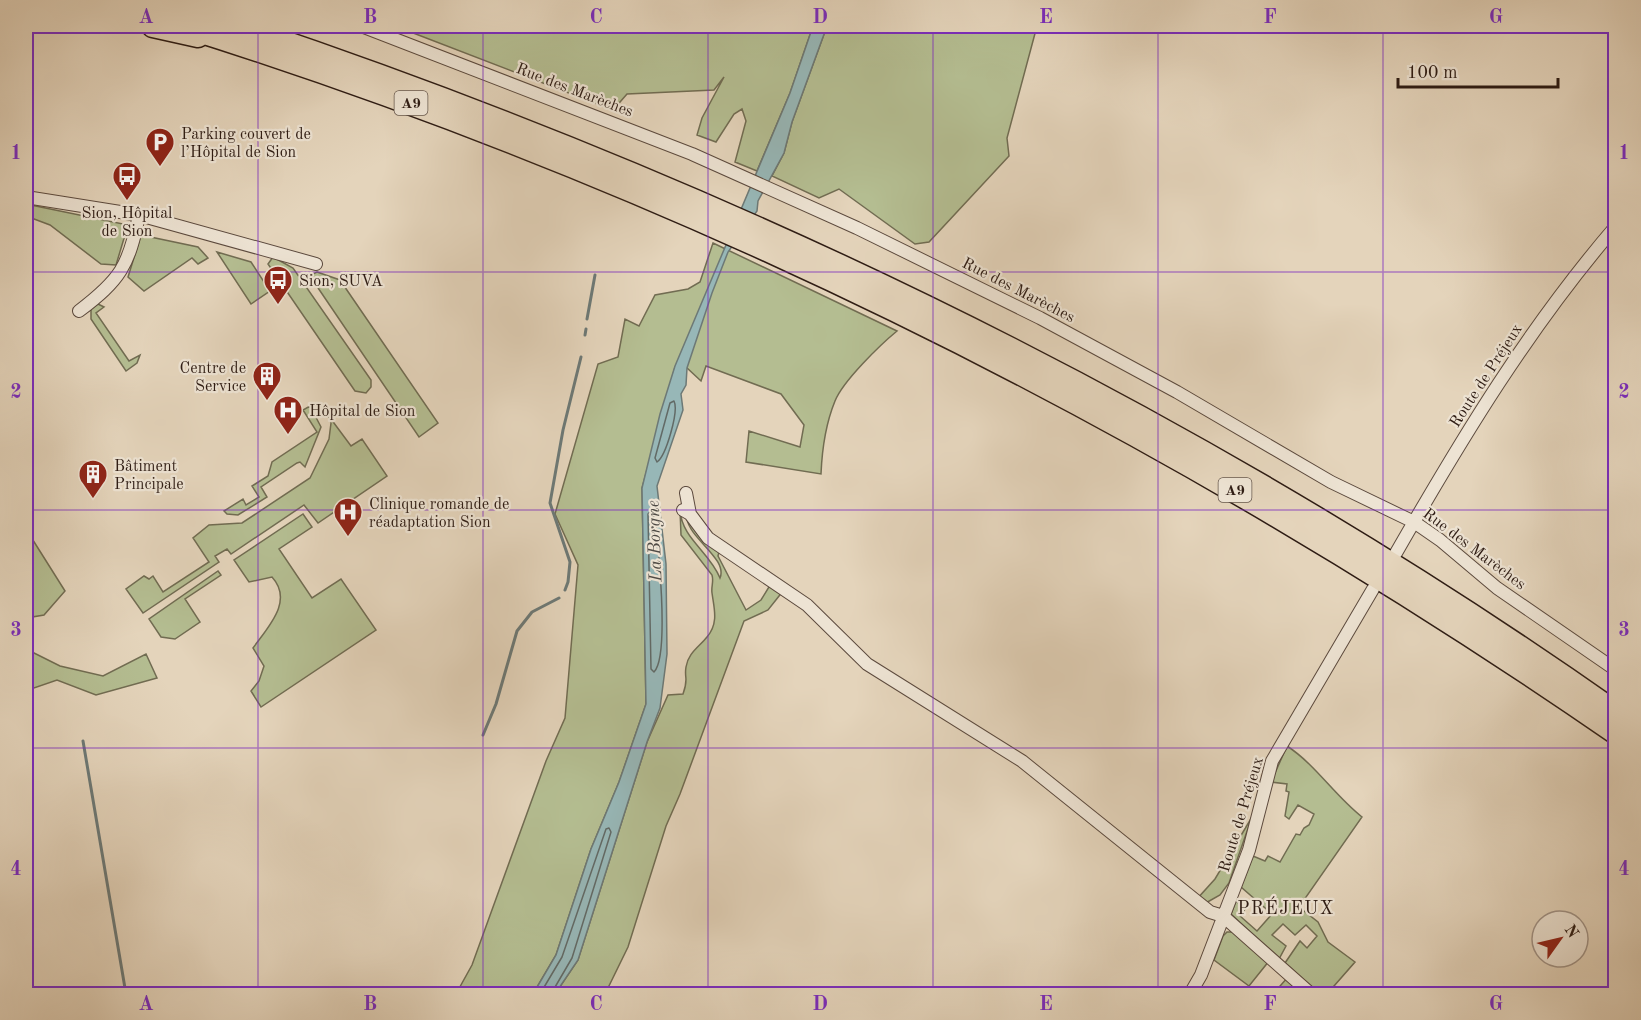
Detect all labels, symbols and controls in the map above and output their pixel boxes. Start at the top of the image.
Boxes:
text: A [138,8,154,28]
text: B [363,8,377,28]
text: C [589,8,603,28]
text: D [812,8,828,28]
text: E [1039,8,1053,28]
text: F [1263,8,1277,28]
text: G [1489,8,1503,28]
scale bar [1398,51,1558,89]
street label: Rue des Marèches [513,61,635,121]
text: 100 m [1407,64,1458,82]
road number: A9 [394,91,428,115]
parking icon: Parking couvert de l’Hôpital de Sion [144,126,176,168]
place label: Parking couvert de l’Hôpital de Sion [181,127,311,161]
text: 1 [10,144,22,164]
text: 1 [1618,144,1630,164]
bus stop icon: Sion, Hôpital de Sion [111,160,143,202]
place label: Sion, Hôpital de Sion [82,206,172,240]
street label: Rue des Marèches [959,255,1077,326]
bus stop icon: Sion, SUVA [262,264,294,306]
place label: Sion, SUVA [299,274,383,290]
street label: Route de Préjeux [1447,322,1526,431]
building icon: Centre de Service [251,360,283,402]
place label: Centre de Service [180,361,246,395]
text: 2 [10,383,22,403]
text: 2 [1618,383,1630,403]
hospital icon: Hôpital de Sion [272,394,304,436]
place label: Hôpital de Sion [309,404,416,420]
building icon: Bâtiment Principale [77,458,109,500]
place label: Bâtiment Principale [114,459,184,493]
road number: A9 [1218,478,1252,502]
hospital icon: Clinique romande de réadaptation Sion [332,496,364,538]
place label: Clinique romande de réadaptation Sion [369,497,509,531]
water label: La Borgne [645,500,665,583]
street label: Rue des Marèches [1419,506,1528,593]
text: 3 [10,621,22,641]
text: 3 [1618,621,1630,641]
street label: Route de Préjeux [1217,755,1267,874]
text: 4 [10,860,22,880]
text: 4 [1618,860,1630,880]
district label: PRÉJEUX [1237,896,1335,918]
north arrow [1530,909,1590,969]
text: N [1561,922,1581,942]
text: A [138,995,154,1015]
text: B [363,995,377,1015]
text: C [589,995,603,1015]
text: D [812,995,828,1015]
text: E [1039,995,1053,1015]
text: F [1263,995,1277,1015]
text: G [1489,995,1503,1015]

